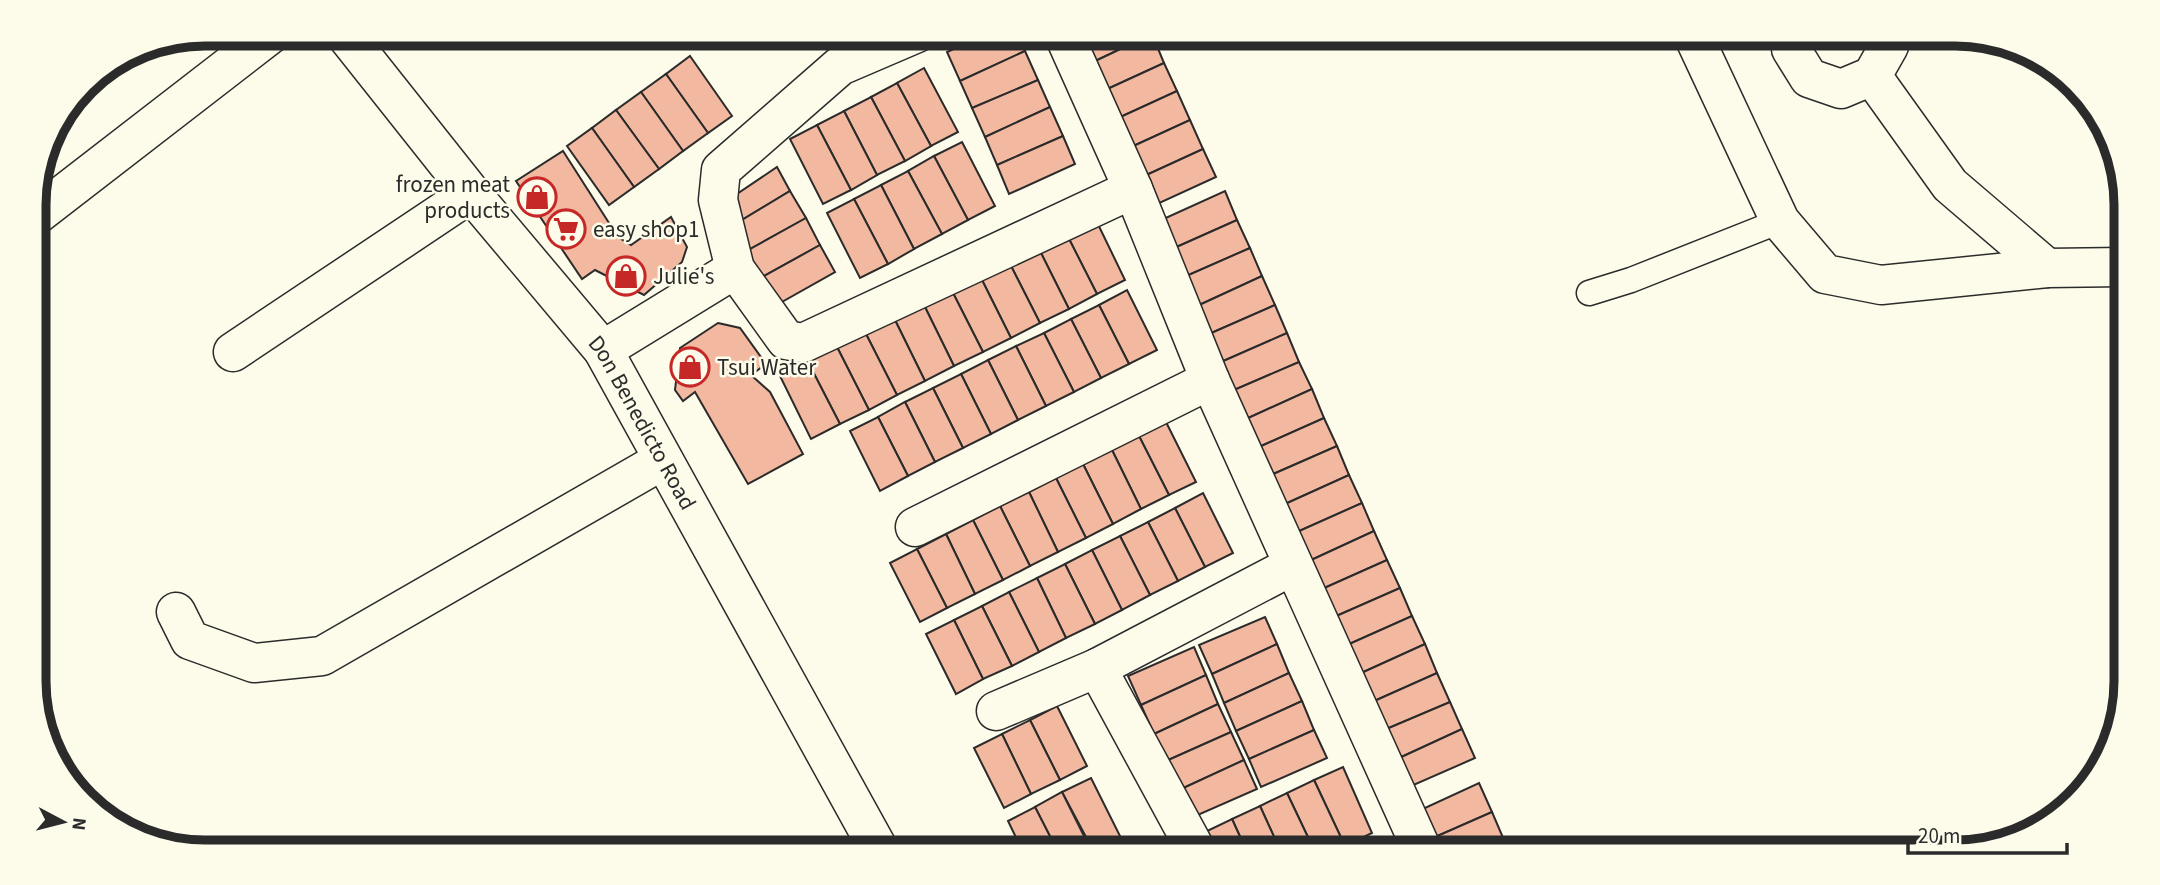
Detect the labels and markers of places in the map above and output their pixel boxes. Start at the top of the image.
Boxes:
place label: frozen meat products [396,168,510,227]
shop icon: frozen meat products [516,176,558,218]
supermarket icon: easy shop1 [545,208,587,250]
place label: easy shop1 [593,213,699,246]
shop icon: Julie's [605,255,647,297]
place label: Julie's [653,260,714,293]
shop icon: Tsui Water [669,346,711,388]
place label: Tsui Water [717,351,817,384]

